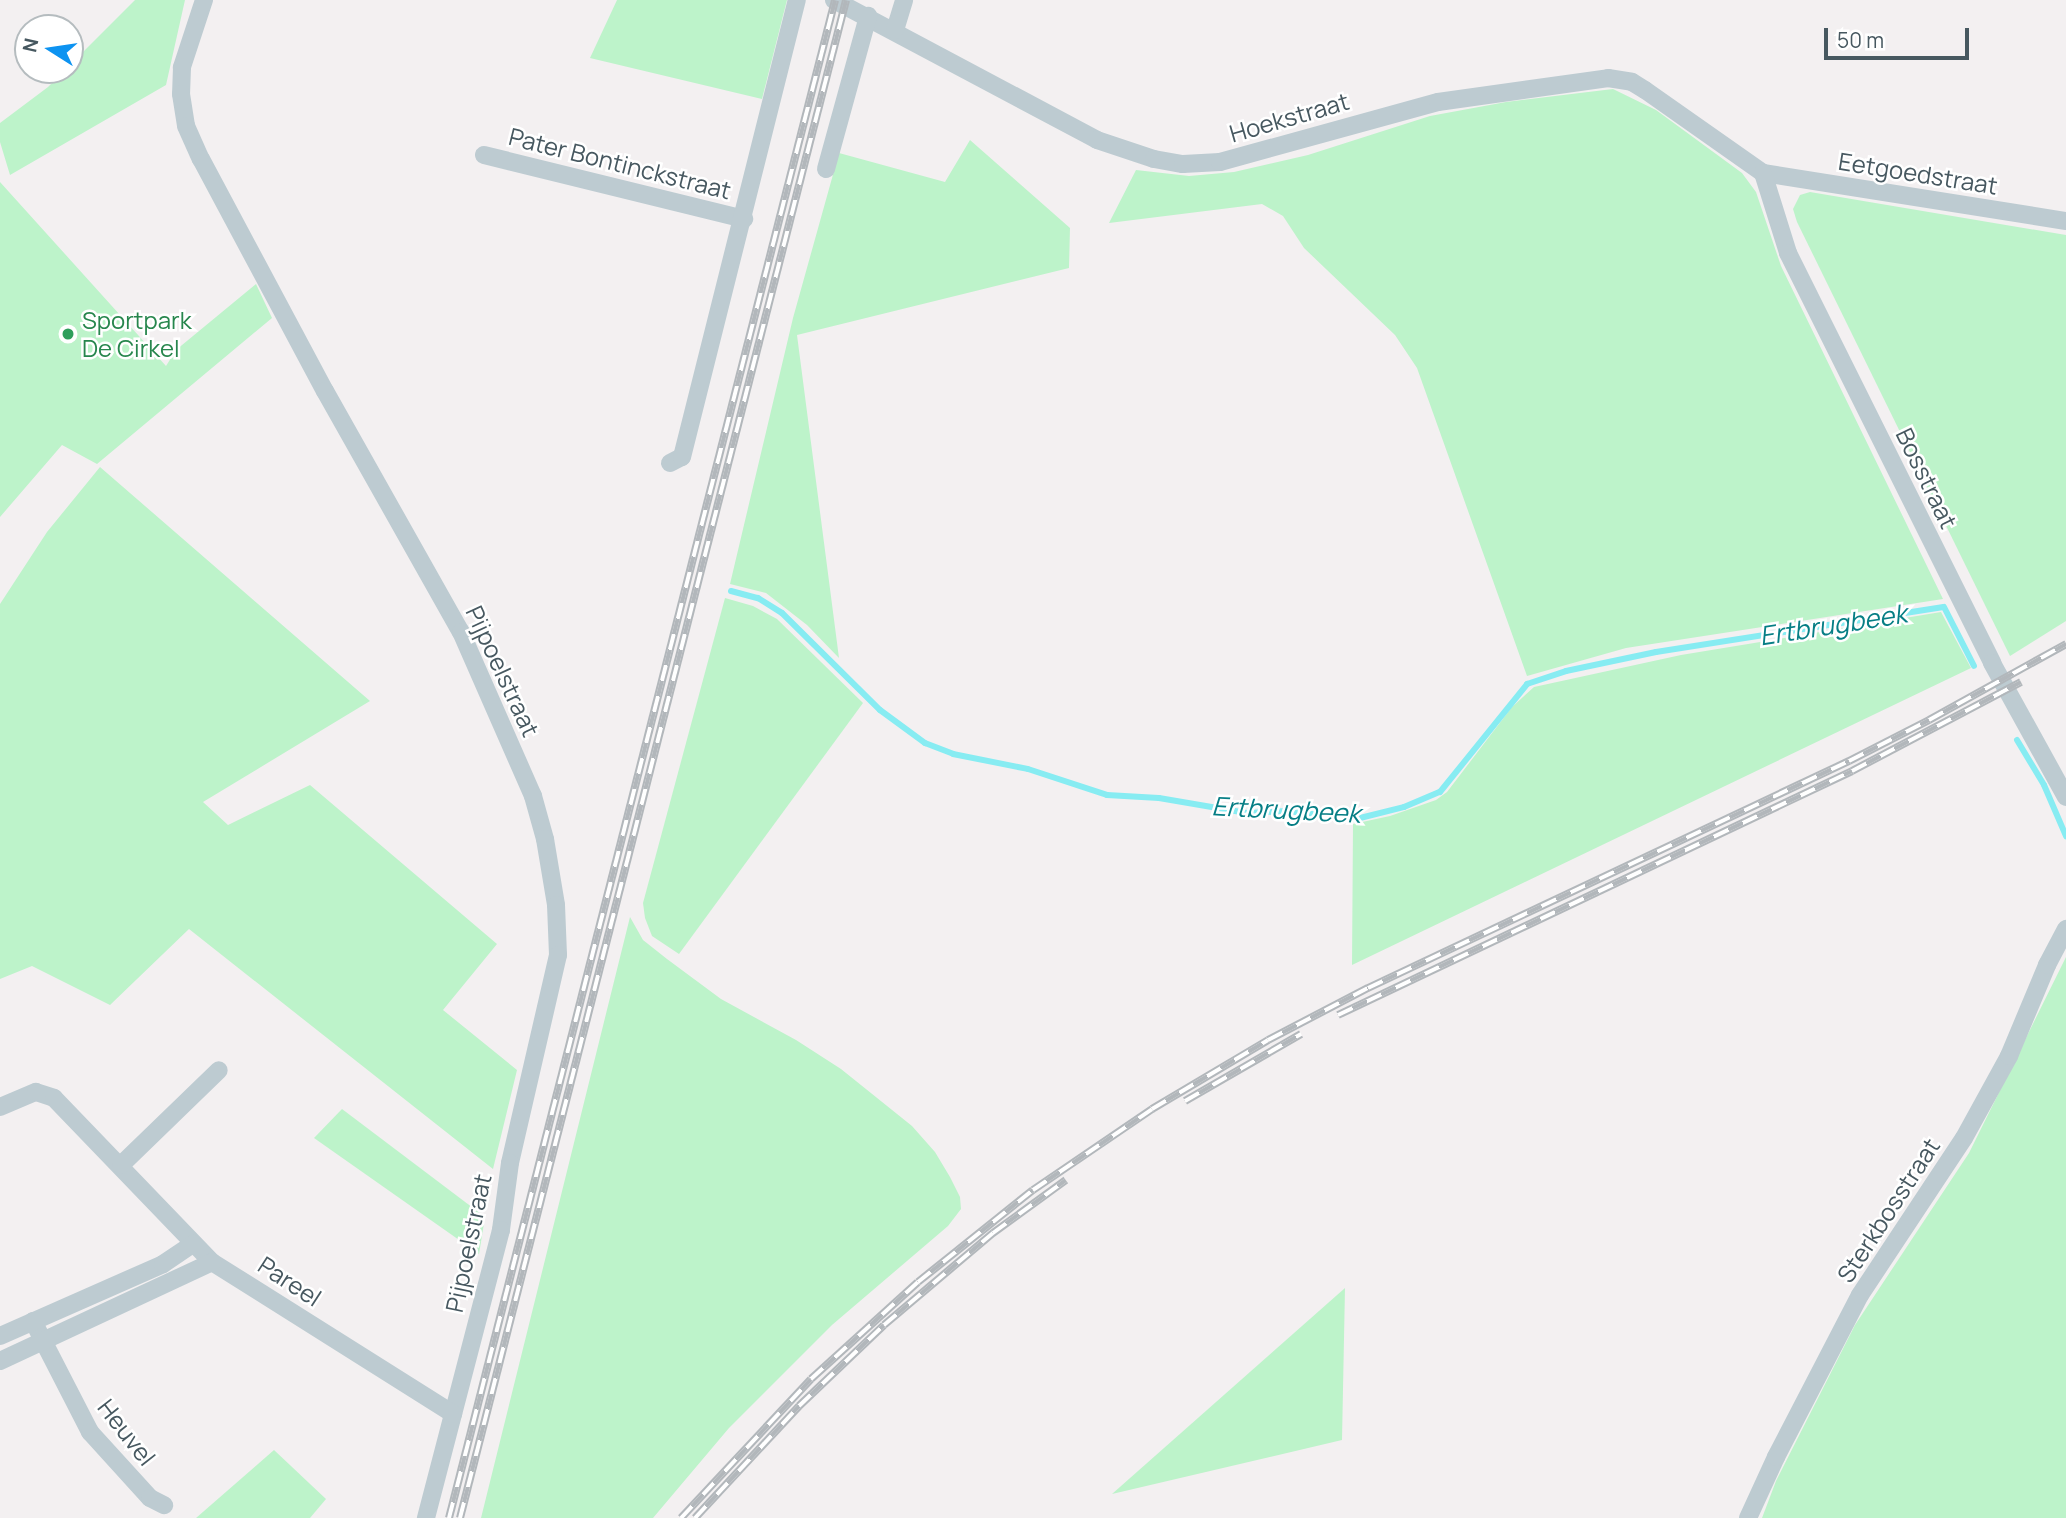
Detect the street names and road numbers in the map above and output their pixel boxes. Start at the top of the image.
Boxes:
street label: Hoekstraat [1226,86,1352,148]
street label: Pater Bontinckstraat [506,121,734,205]
street label: Eetgoedstraat [1836,146,2000,200]
street label: Bosstraat [1890,423,1964,533]
street label: Pijpoelstraat [460,601,546,741]
street label: Sterkbosstraat [1831,1133,1945,1287]
street label: Pijpoelstraat [439,1171,497,1315]
street label: Pareel [253,1250,327,1312]
street label: Heuvel [92,1393,162,1471]

